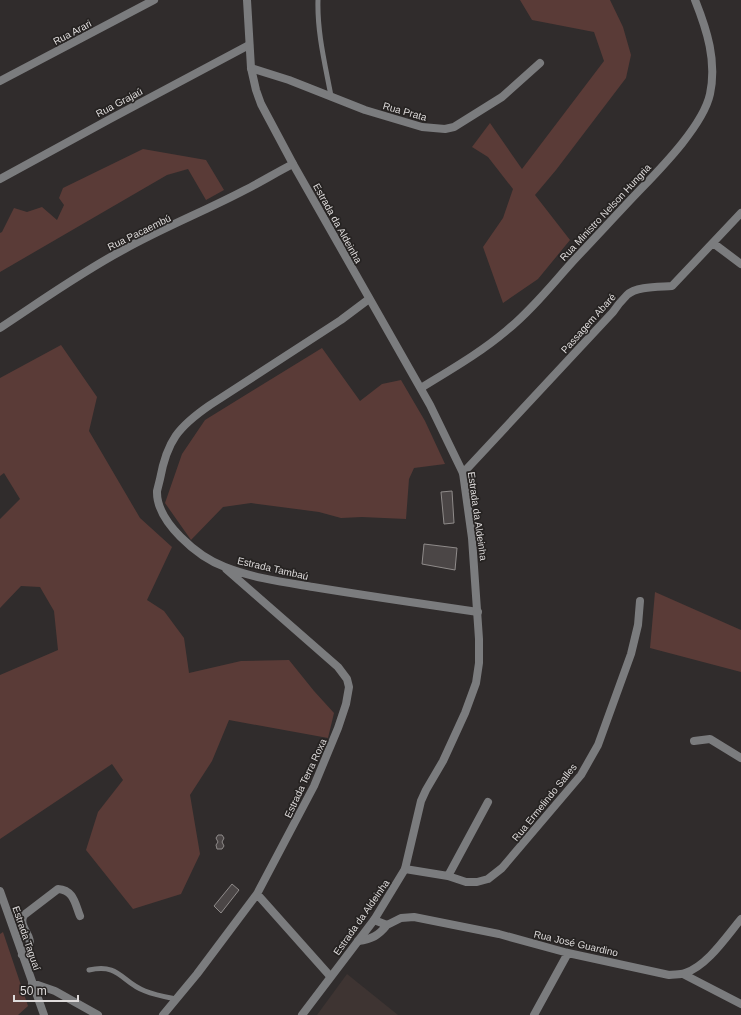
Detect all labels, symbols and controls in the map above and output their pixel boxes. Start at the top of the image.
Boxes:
street label: Rua Arari [51,18,93,47]
street label: Rua Grajaú [94,86,144,119]
street label: Rua Prata [382,100,428,123]
street label: Rua Ministro Nelson Hungria [558,162,653,263]
street label: Estrada da Aldeinha [311,181,364,265]
street label: Rua Pacaembú [106,212,173,253]
street label: Passagem Abaré [559,291,618,355]
street label: Estrada da Aldeinha [466,471,489,562]
street label: Estrada Tambaú [236,555,310,582]
street label: Estrada Terra Roxa [282,737,329,819]
street label: Rua Ermelindo Salles [510,761,579,843]
street label: Estrada da Aldeinha [331,877,392,957]
street label: Estrada Taguaí [10,905,43,972]
street label: Rua José Guardino [533,928,620,959]
scale bar [14,977,78,1003]
text: 50 m [20,984,47,998]

